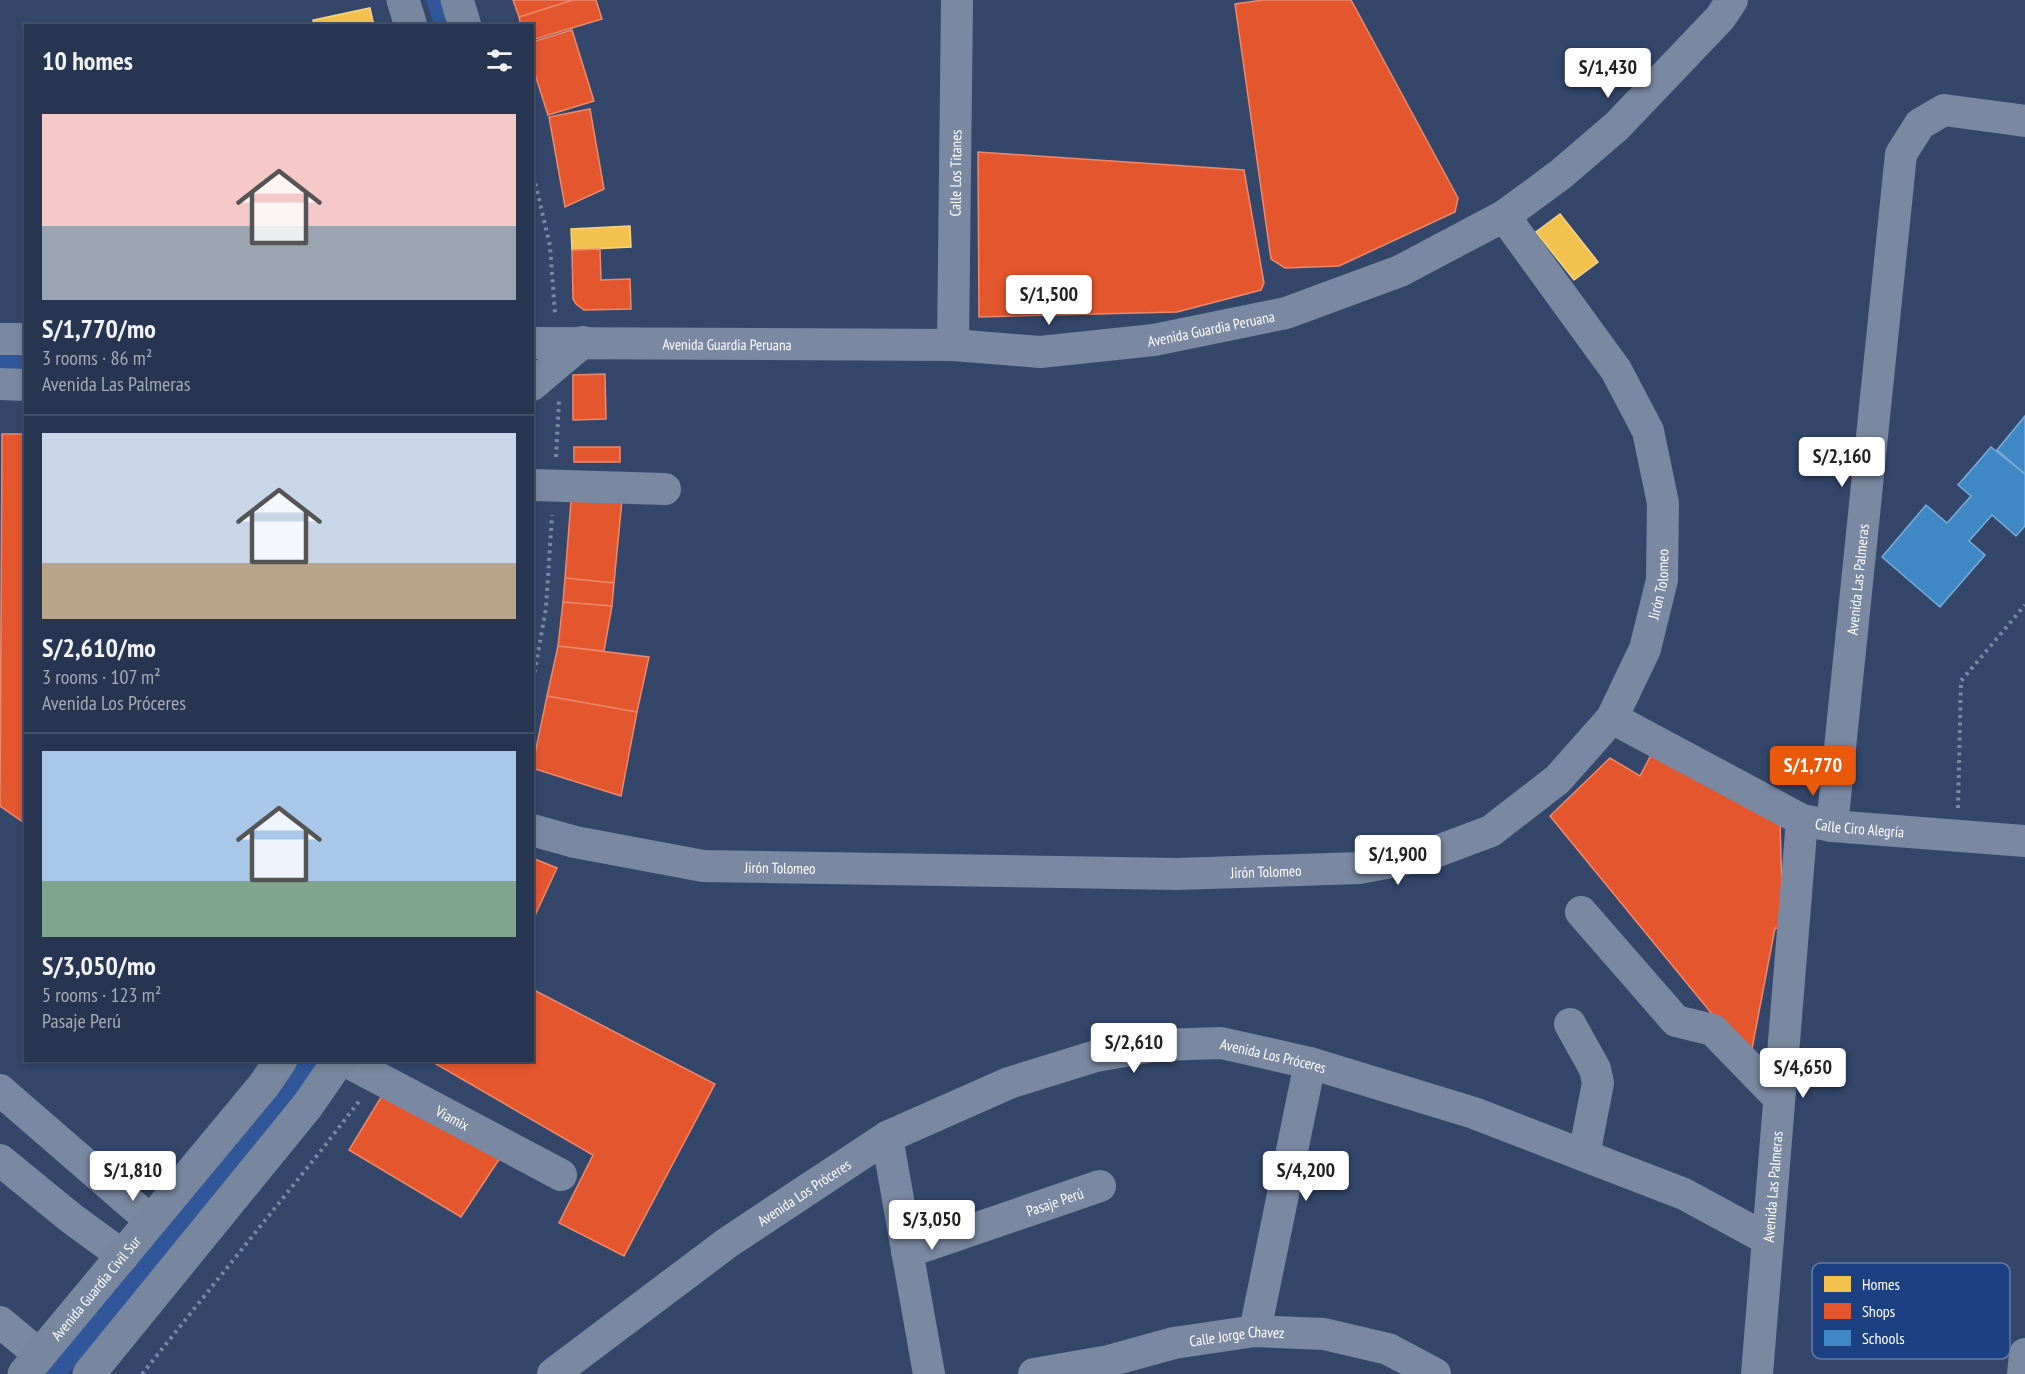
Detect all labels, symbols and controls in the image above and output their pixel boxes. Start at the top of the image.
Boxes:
text: 10 homes [42,44,133,77]
icon: filters [483,44,516,77]
pin: S/1,430 [1553,48,1663,99]
text: S/1,430 [1579,54,1637,80]
street label: Calle Los Titanes [945,129,965,217]
icon: home [225,153,333,261]
pin: S/1,500 [994,275,1104,326]
text: S/1,500 [1020,281,1078,307]
street label: Avenida Guardia Peruana [1147,306,1276,350]
text: S/1,770/mo [42,312,156,345]
street label: Avenida Guardia Peruana [662,334,792,354]
text: 3 rooms · 86 m² [42,345,152,371]
text: Avenida Las Palmeras [42,371,191,397]
pin: S/2,160 [1787,437,1897,488]
text: S/2,160 [1813,443,1871,469]
icon: home [225,472,333,580]
street label: Avenida Las Palmeras [1842,523,1872,636]
street label: Jirón Tolomeo [1643,549,1672,622]
text: S/2,610/mo [42,631,156,664]
text: 3 rooms · 107 m² [42,664,161,690]
text: Avenida Los Próceres [42,690,186,716]
pin: S/1,770 [1758,746,1868,797]
text: S/1,770 [1784,752,1842,778]
icon: home [225,790,333,898]
street label: Calle Ciro Alegría [1814,813,1905,841]
pin: S/1,900 [1343,835,1453,886]
text: S/1,900 [1369,841,1427,867]
street label: Jirón Tolomeo [744,857,816,877]
street label: Jirón Tolomeo [1229,860,1302,882]
text: S/3,050/mo [42,949,156,982]
text: 5 rooms · 123 m² [42,982,161,1008]
text: Pasaje Perú [42,1008,121,1034]
pin: S/2,610 [1079,1023,1189,1074]
text: S/2,610 [1105,1029,1163,1055]
street label: Avenida Los Próceres [1219,1034,1329,1077]
pin: S/4,650 [1748,1048,1858,1099]
text: S/4,650 [1774,1054,1832,1080]
street label: Viamix [432,1100,473,1134]
street label: Avenida Las Palmeras [1758,1130,1786,1243]
pin: S/1,810 [78,1151,188,1202]
pin: S/4,200 [1251,1151,1361,1202]
street label: Avenida Los Próceres [753,1154,854,1230]
text: S/1,810 [104,1157,162,1183]
text: S/4,200 [1277,1157,1335,1183]
street label: Pasaje Perú [1023,1183,1086,1220]
pin: S/3,050 [877,1200,987,1251]
text: S/3,050 [903,1206,961,1232]
street label: Avenida Guardia Civil Sur [47,1231,145,1344]
legend [1812,1263,2010,1359]
text: Homes [1862,1274,1900,1294]
text: Shops [1862,1301,1895,1321]
street label: Calle Jorge Chavez [1188,1321,1285,1350]
text: Schools [1862,1328,1905,1348]

